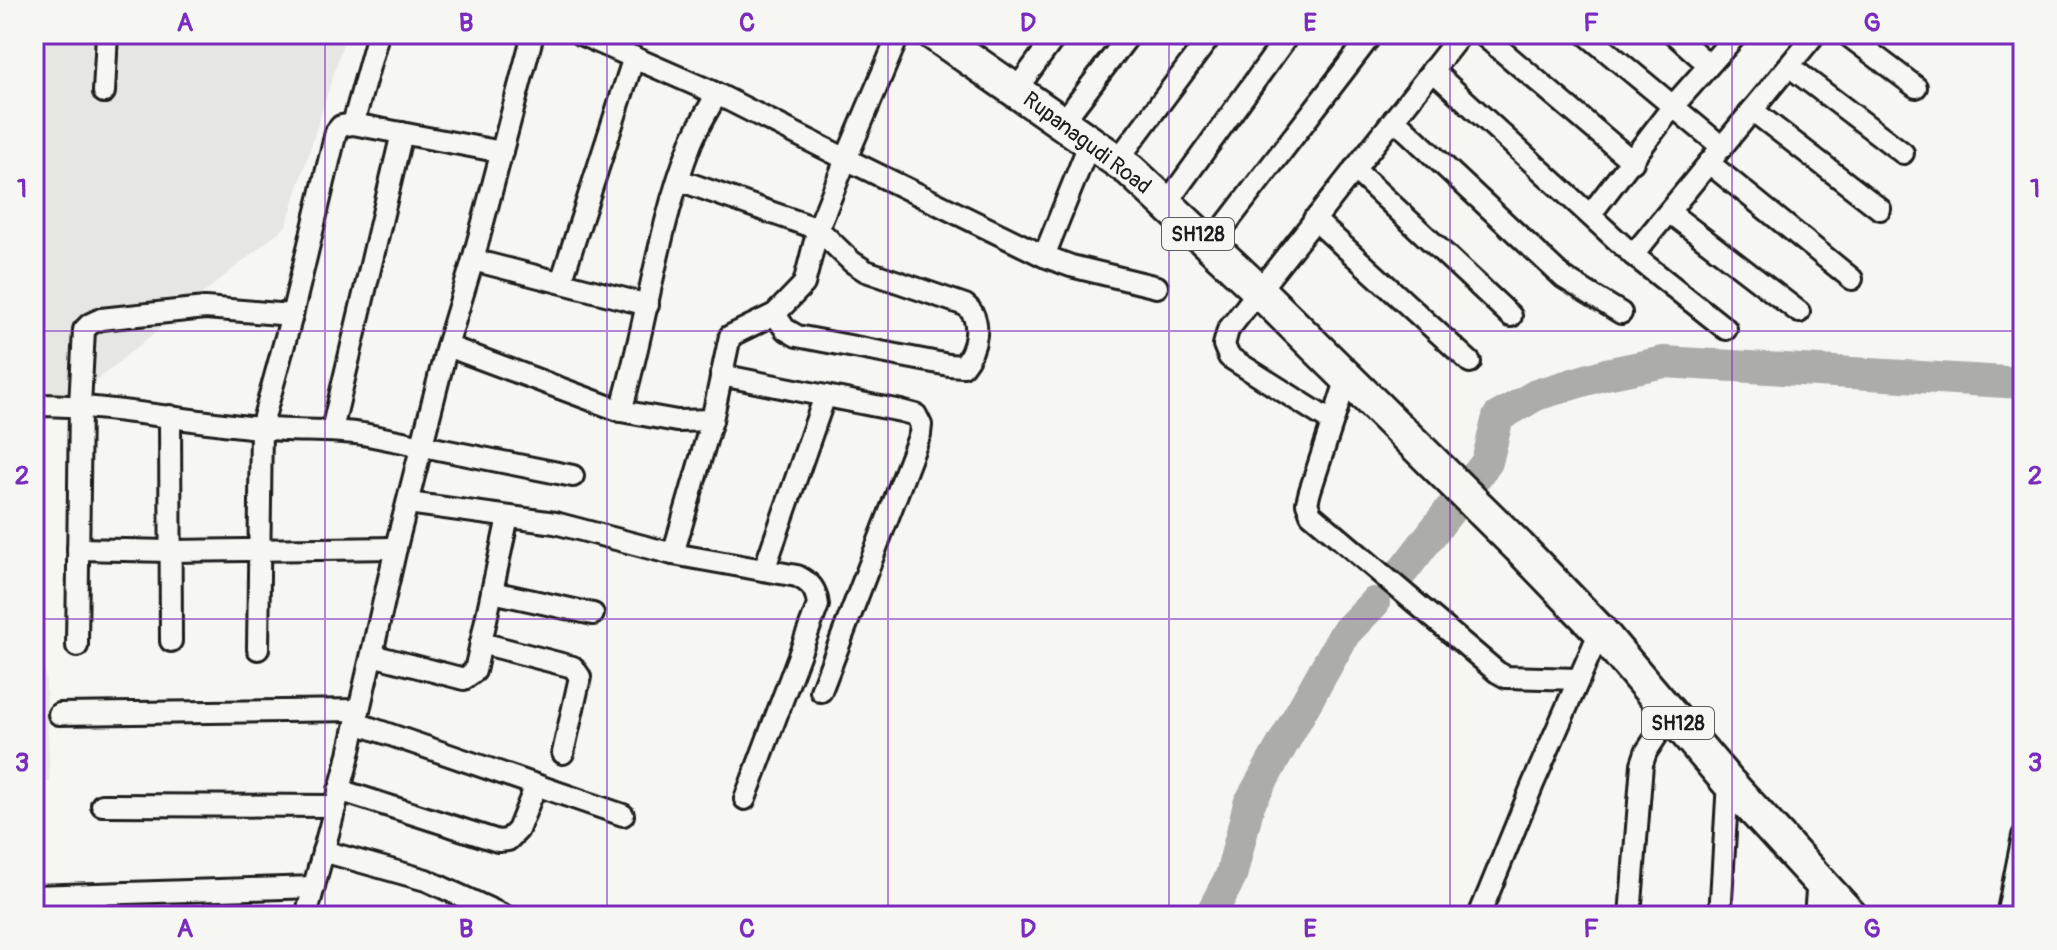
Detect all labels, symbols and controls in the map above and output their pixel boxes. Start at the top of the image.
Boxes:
text: A [177,7,194,39]
text: B [459,7,473,39]
text: C [739,7,755,39]
text: D [1020,7,1036,39]
text: E [1303,7,1317,39]
text: F [1583,7,1599,39]
text: G [1863,7,1881,39]
street label: Rupanagudi Road [1017,86,1157,200]
text: 1 [17,173,27,205]
text: 1 [2030,173,2040,205]
road number: SH128 [1162,218,1234,250]
text: 2 [15,460,29,492]
text: 2 [2028,460,2042,492]
road number: SH128 [1642,707,1714,739]
text: 3 [15,747,29,779]
text: 3 [2028,747,2042,779]
text: A [177,913,194,945]
text: B [459,913,473,945]
text: C [739,913,755,945]
text: D [1020,913,1036,945]
text: E [1303,913,1317,945]
text: F [1583,913,1599,945]
text: G [1863,913,1881,945]

